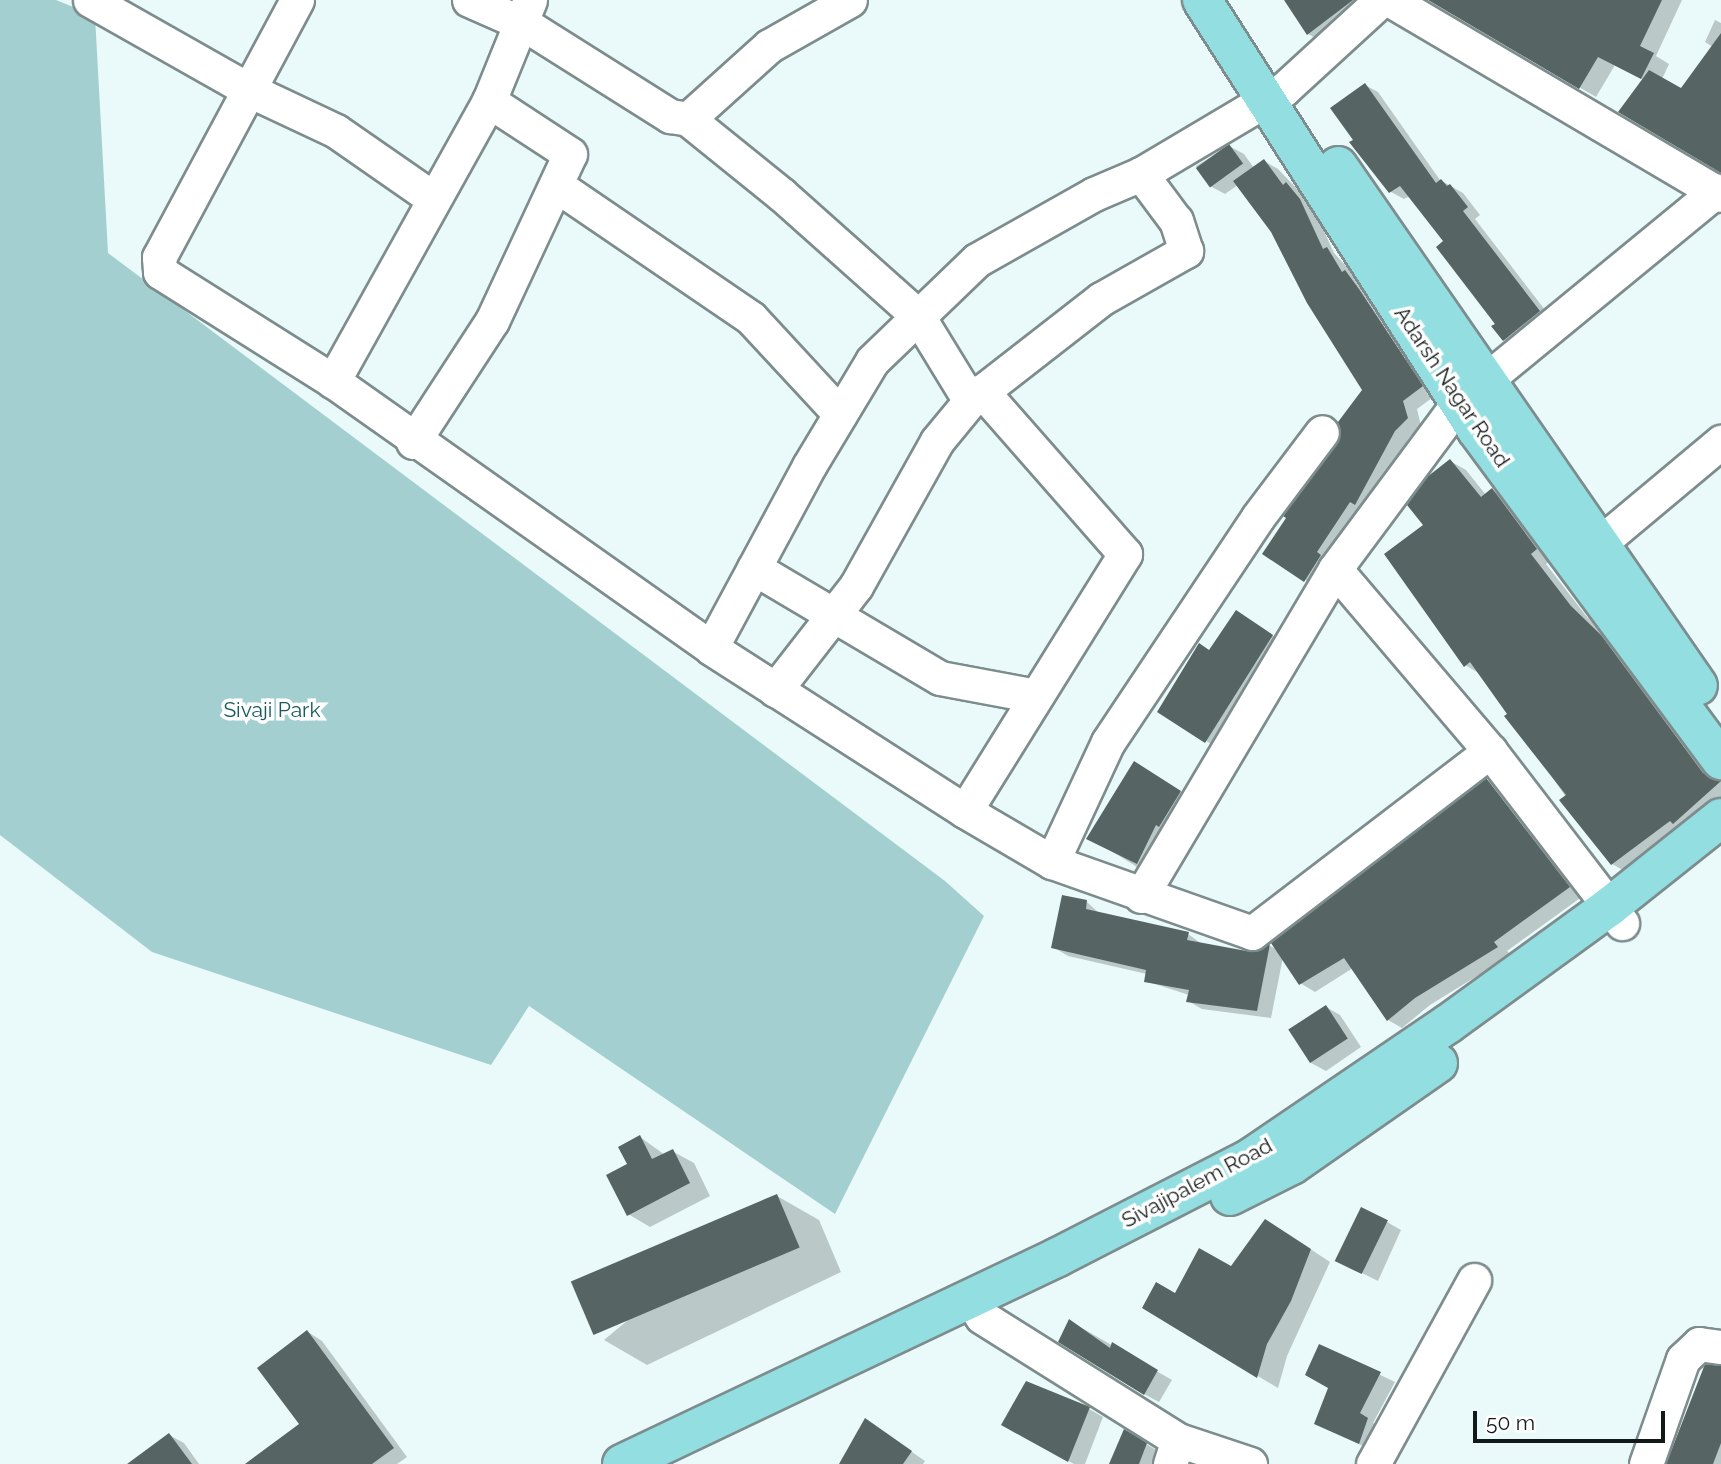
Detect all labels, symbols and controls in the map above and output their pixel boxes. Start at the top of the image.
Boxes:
street label: Adarsh Nagar Road [1389,302,1515,472]
park label: Sivaji Park [223,697,321,723]
street label: Sivajipalem Road [1118,1133,1276,1233]
scale bar [1476,1398,1668,1442]
text: 50 m [1486,1410,1535,1435]

